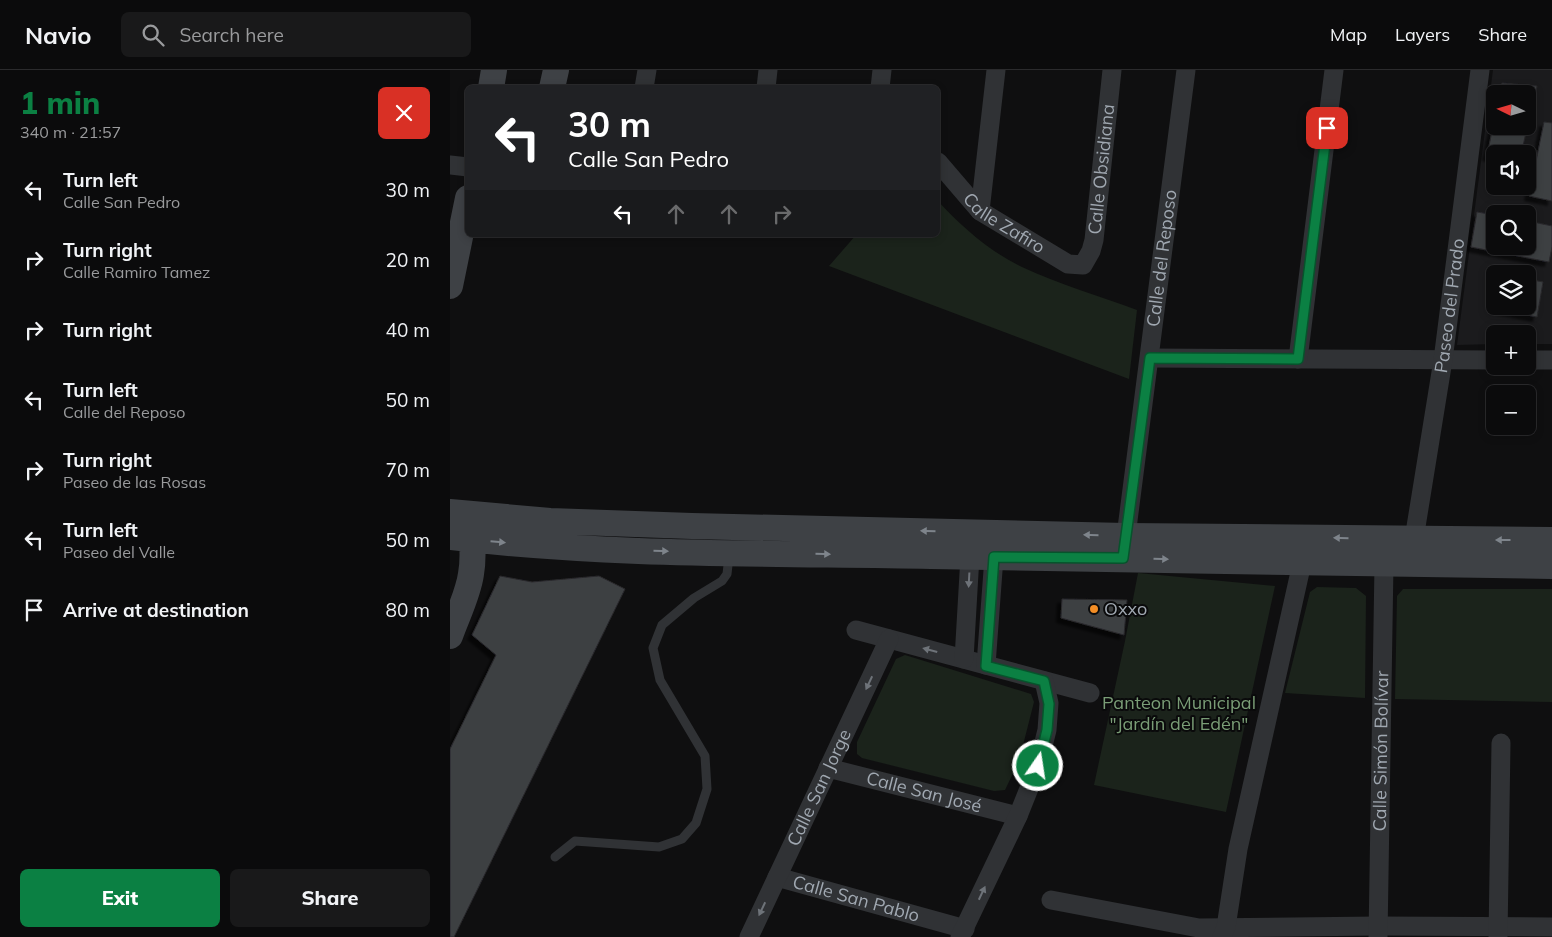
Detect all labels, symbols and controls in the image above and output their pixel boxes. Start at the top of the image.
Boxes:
search box [121,12,471,57]
text: Navio [25,20,91,50]
icon: search [139,21,167,49]
text: Search here [179,23,284,47]
text: Map [1330,23,1367,46]
text: Layers [1395,23,1450,46]
text: Share [1478,23,1527,46]
text: 1 min [20,84,100,122]
north arrow [1486,85,1536,135]
map controls [1486,85,1536,435]
button: close [378,87,430,139]
text: 30 m [568,102,651,146]
street label: Calle Obsidiana [1083,103,1119,236]
icon: left [485,105,550,170]
pin [1306,107,1348,149]
icon: arrive [1313,114,1341,142]
text: 340 m · 21:57 [20,122,121,142]
text: Calle San Pedro [568,145,729,173]
button: sound [1486,145,1536,195]
text: Turn left [63,168,138,192]
icon: left [20,176,48,204]
text: 30 m [386,178,430,202]
street label: Calle Zafiro [958,187,1049,258]
street label: Calle del Reposo [1141,188,1181,328]
text: Calle San Pedro [63,192,180,212]
icon: left [609,200,637,228]
icon: ahead [662,200,690,228]
icon: ahead [715,200,743,228]
icon: right [768,200,796,228]
button: search [1486,205,1536,255]
street label: Paseo del Prado [1429,237,1469,375]
text: Turn right [63,238,152,262]
icon: right [20,246,48,274]
text: 20 m [386,248,430,272]
text: Calle Ramiro Tamez [63,262,210,282]
button: layers [1486,265,1536,315]
icon: right [20,316,48,344]
text: Turn right [63,318,152,342]
text: 40 m [386,318,430,342]
button: + [1486,325,1536,375]
text: Turn left [63,378,138,402]
button: − [1486,385,1536,435]
icon: left [20,386,48,414]
text: 50 m [386,388,430,412]
text: Calle del Reposo [63,402,185,422]
text: Turn right [63,448,152,472]
icon: right [20,456,48,484]
text: 70 m [386,458,430,482]
text: Paseo de las Rosas [63,472,206,492]
text: Turn left [63,518,138,542]
icon: left [20,526,48,554]
one-way arrow [920,527,936,535]
text: 50 m [386,528,430,552]
one-way arrow [1083,531,1099,539]
one-way arrow [1333,534,1349,542]
one-way arrow [1495,536,1511,544]
one-way arrow [491,538,507,546]
text: Paseo del Valle [63,542,175,562]
one-way arrow [653,547,669,555]
one-way arrow [815,550,831,558]
one-way arrow [1153,555,1169,563]
one-way arrow [964,573,972,589]
icon: arrive [20,596,48,624]
place label: Oxxo [1104,597,1147,620]
text: Arrive at destination [63,598,249,622]
text: 80 m [386,598,430,622]
marker: Oxxo [1088,603,1100,615]
one-way arrow [922,645,937,653]
street label: Calle Simón Bolívar [1368,670,1393,832]
one-way arrow [864,676,872,690]
park label: Panteon Municipal "Jardín del Edén" [1102,691,1256,735]
street label: Calle San Jorge [781,725,856,850]
position arrow [1011,739,1063,791]
street label: Calle San José [864,766,984,817]
button: Exit [20,869,220,927]
button: Share [230,869,430,927]
street label: Calle San Pablo [790,870,922,927]
one-way arrow [978,886,986,900]
one-way arrow [758,902,766,916]

